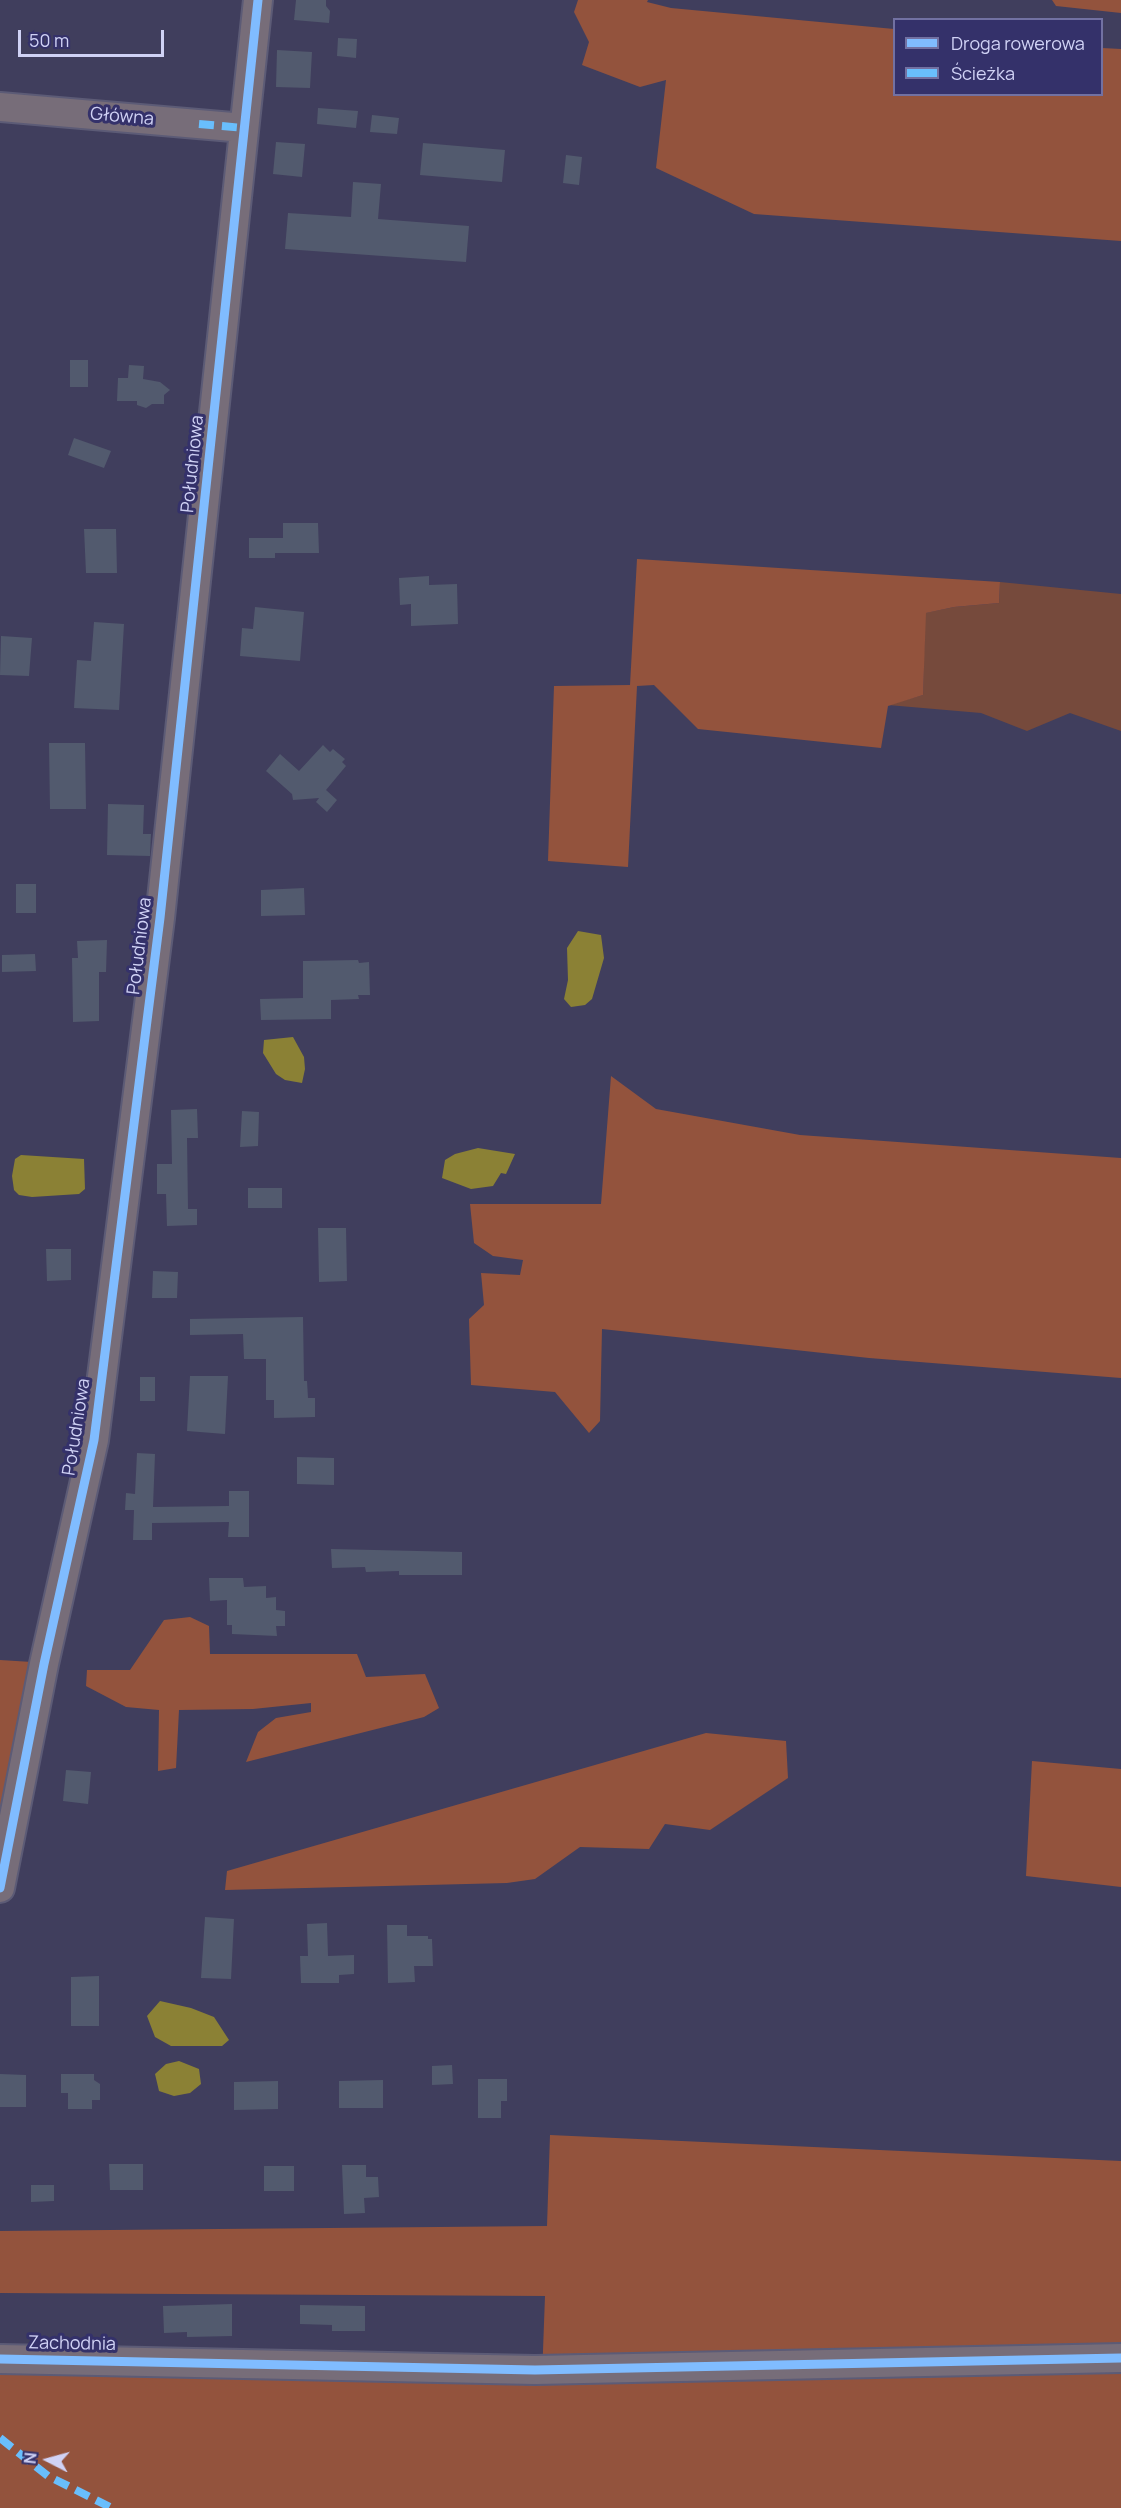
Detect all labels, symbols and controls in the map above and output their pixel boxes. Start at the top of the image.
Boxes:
scale bar [21,18,166,56]
legend [893,18,1103,96]
text: 50 m [29,28,69,52]
text: Droga rowerowa [951,31,1085,55]
text: Ścieżka [951,61,1015,85]
street label: Główna [89,103,155,131]
street label: Południowa [177,414,209,514]
street label: Południowa [123,896,157,996]
street label: Południowa [59,1377,95,1477]
street label: Zachodnia [28,2332,116,2356]
north arrow [18,2430,78,2490]
text: N [19,2451,42,2465]

